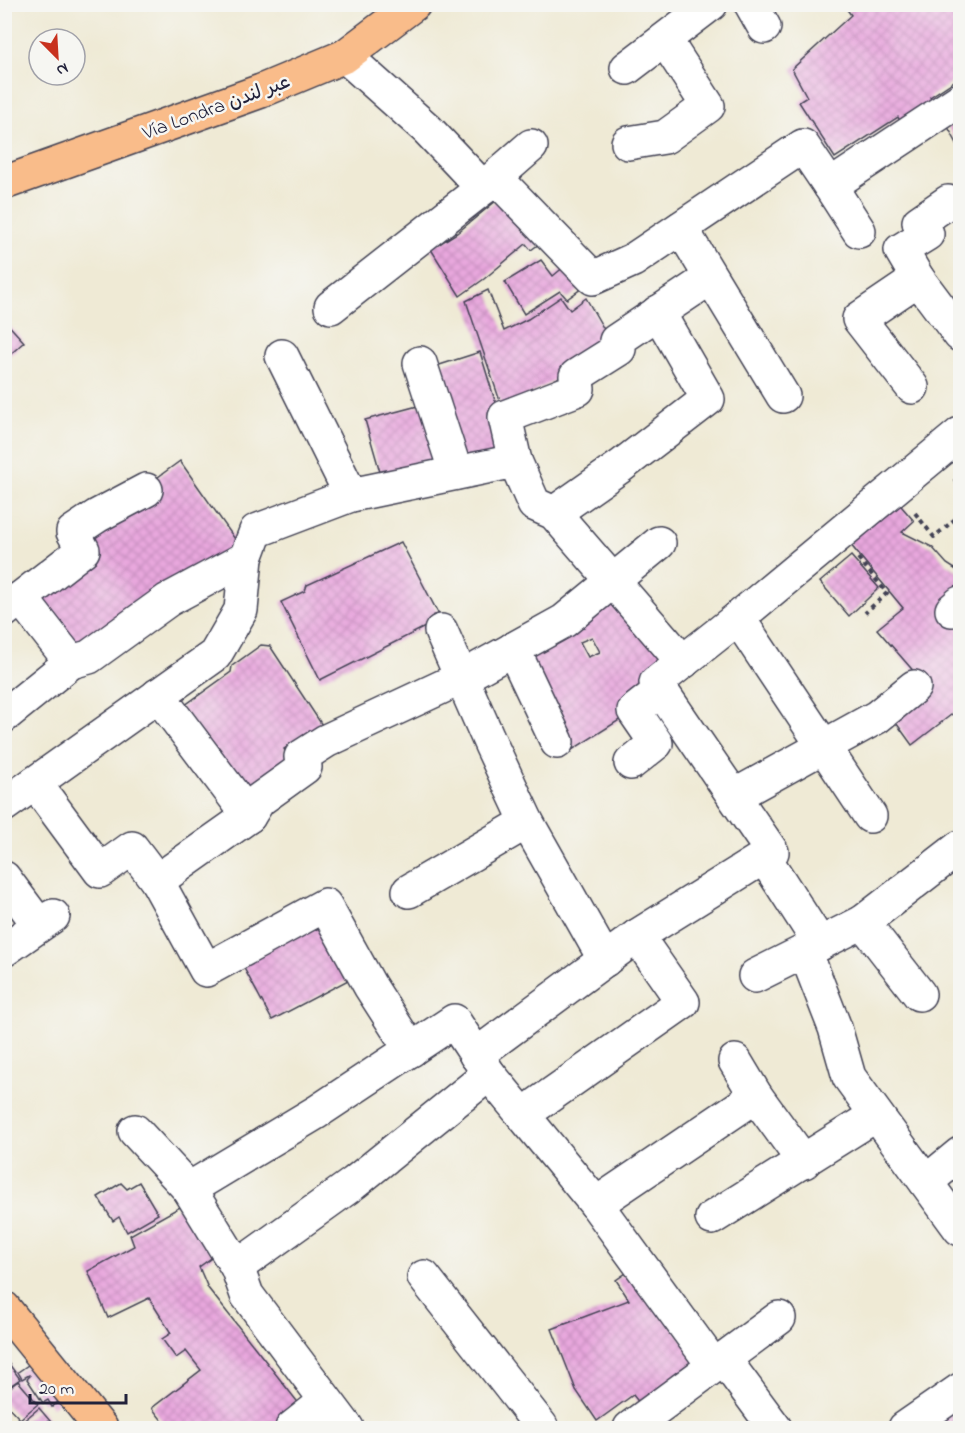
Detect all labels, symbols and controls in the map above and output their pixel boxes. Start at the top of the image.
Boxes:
north arrow [27,27,87,87]
text: N [52,56,72,82]
street label: Vía Londra عبر لندن [138,68,295,149]
scale bar [30,1367,126,1405]
text: 20 m [39,1377,74,1403]

